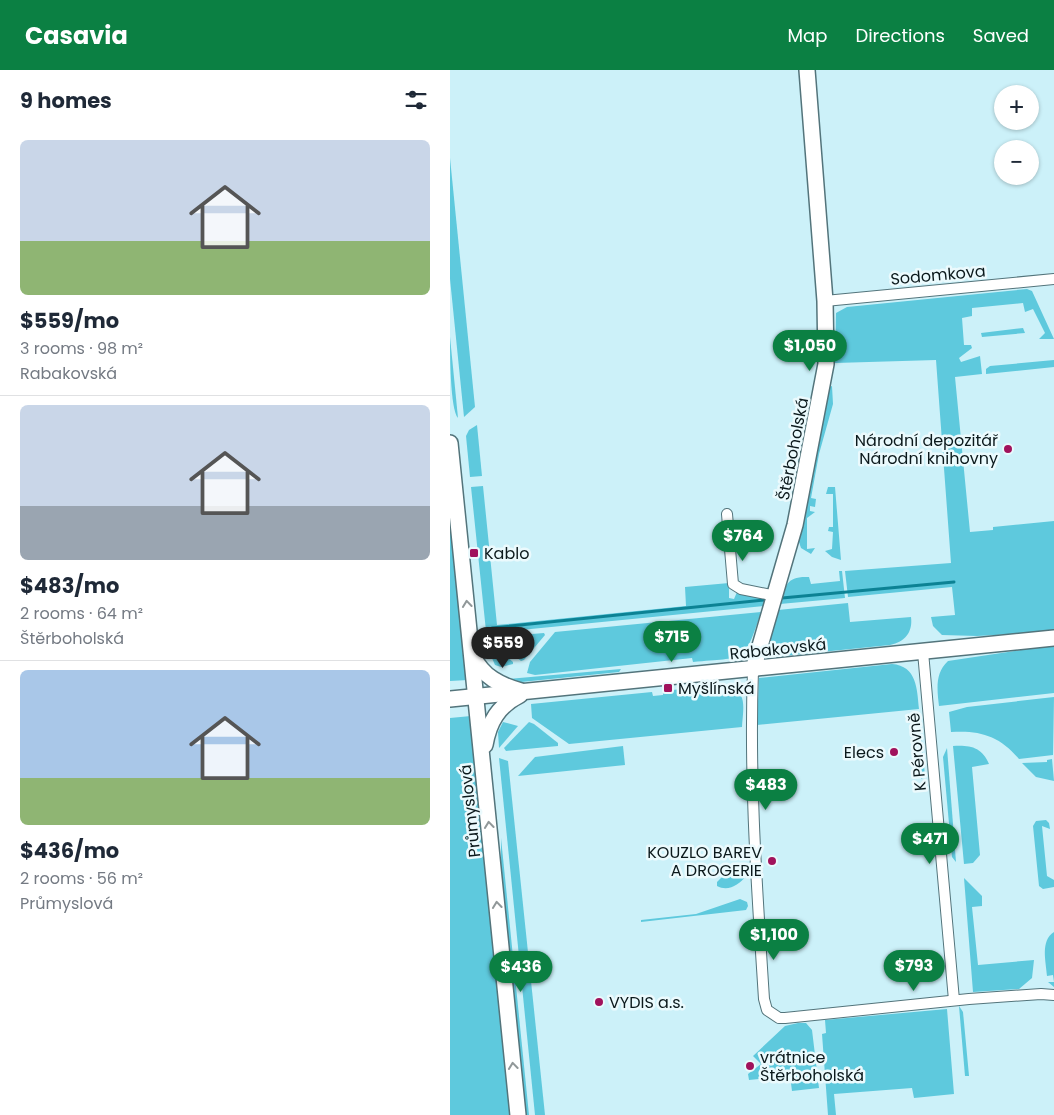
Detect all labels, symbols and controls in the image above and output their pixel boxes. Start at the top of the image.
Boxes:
text: Casavia [25,19,128,52]
text: Map [788,23,827,48]
text: Directions [855,23,945,48]
text: Saved [973,23,1029,48]
map controls [994,85,1039,185]
button: + [994,85,1039,130]
text: 9 homes [20,86,112,115]
icon: filters [402,86,430,114]
button: − [994,140,1039,185]
icon: home [180,172,270,262]
street label: Sodomkova [889,259,987,291]
text: $559/mo [20,306,119,335]
pin: $1,050 [769,330,851,372]
text: $1,050 [784,334,836,357]
text: 3 rooms · 98 m² [20,337,143,360]
text: Rabakovská [20,362,117,385]
street label: Štěrboholská [772,396,814,502]
place label: Národní depozitář Národní knihovny [855,429,998,470]
icon: home [180,438,270,528]
marker: Národní depozitář Národní knihovny [1002,443,1014,455]
pin: $764 [713,520,773,562]
text: $764 [723,524,763,547]
place label: Kablo [484,542,529,565]
marker: Kablo [468,547,480,559]
text: $483/mo [20,571,119,600]
one-way arrow [462,600,473,608]
text: 2 rooms · 64 m² [20,602,143,625]
pin: $715 [642,620,702,663]
text: $715 [654,625,690,648]
pin: $559 [473,626,533,669]
text: Štěrboholská [20,627,124,650]
text: $559 [482,631,524,654]
street label: Rabakovská [729,632,827,666]
place label: Myšlínská [678,677,755,700]
marker: Myšlínská [662,682,674,694]
icon: home [180,703,270,793]
street label: K Pérovně [902,712,932,792]
place label: Elecs [844,741,884,764]
marker: Elecs [888,746,900,758]
street label: Průmyslová [454,763,486,859]
pin: $483 [736,768,796,811]
text: $483 [745,773,787,796]
one-way arrow [484,820,495,828]
pin: $471 [900,822,960,865]
text: $471 [912,827,948,850]
text: $436/mo [20,836,119,865]
place label: KOUZLO BAREV A DROGERIE [647,841,762,882]
marker: KOUZLO BAREV A DROGERIE [766,855,778,867]
text: 2 rooms · 56 m² [20,867,143,890]
text: Průmyslová [20,892,113,915]
one-way arrow [492,901,503,909]
pin: $1,100 [733,918,815,961]
text: $1,100 [750,923,798,946]
pin: $436 [491,950,551,993]
pin: $793 [884,950,944,992]
text: $793 [895,954,933,977]
text: $436 [500,955,542,978]
place label: VYDIS a.s. [609,991,684,1014]
marker: VYDIS a.s. [593,996,605,1008]
place label: vrátnice Štěrboholská [760,1046,864,1087]
marker: vrátnice Štěrboholská [744,1060,756,1072]
one-way arrow [508,1062,519,1070]

